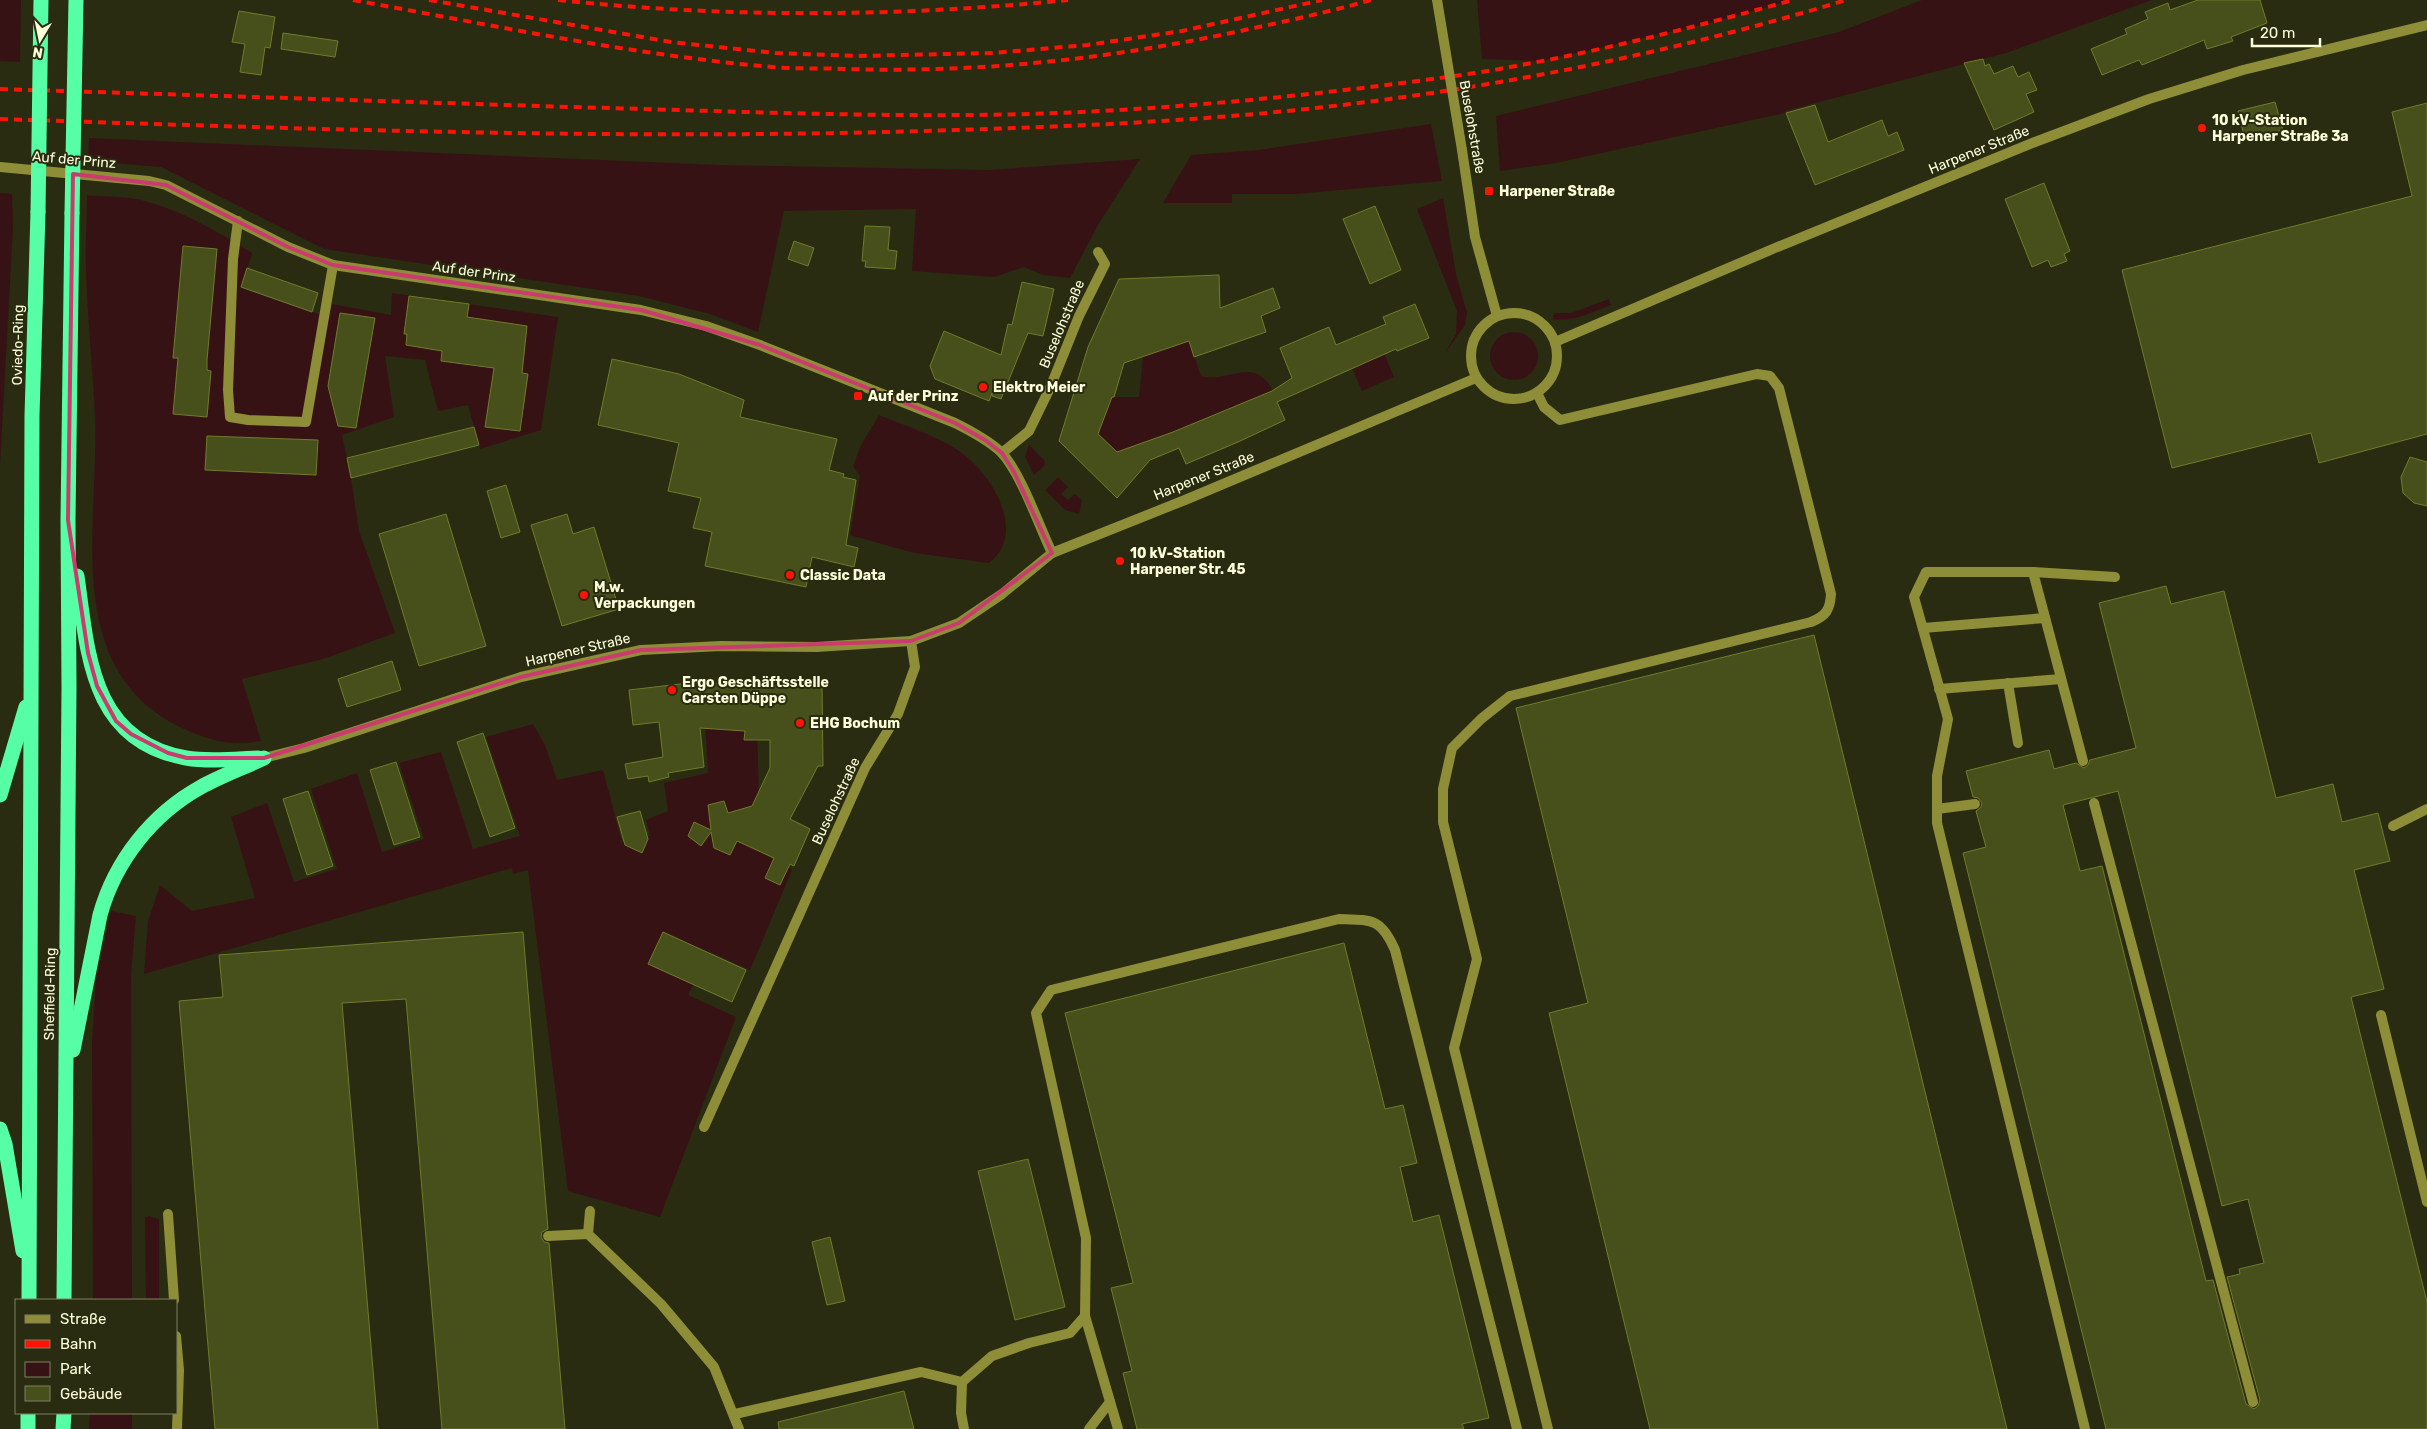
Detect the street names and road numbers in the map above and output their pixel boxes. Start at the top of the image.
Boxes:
street label: Buselohstraße [1455,79,1489,175]
street label: Harpener Straße [1926,122,2032,178]
street label: Auf der Prinz [31,148,117,172]
street label: Auf der Prinz [431,258,517,286]
street label: Buselohstraße [1036,277,1088,371]
street label: Oviedo-Ring [9,304,27,386]
street label: Harpener Straße [1151,448,1257,504]
street label: Harpener Straße [524,630,632,670]
street label: Buselohstraße [808,755,864,847]
street label: Sheffield-Ring [41,948,59,1040]

